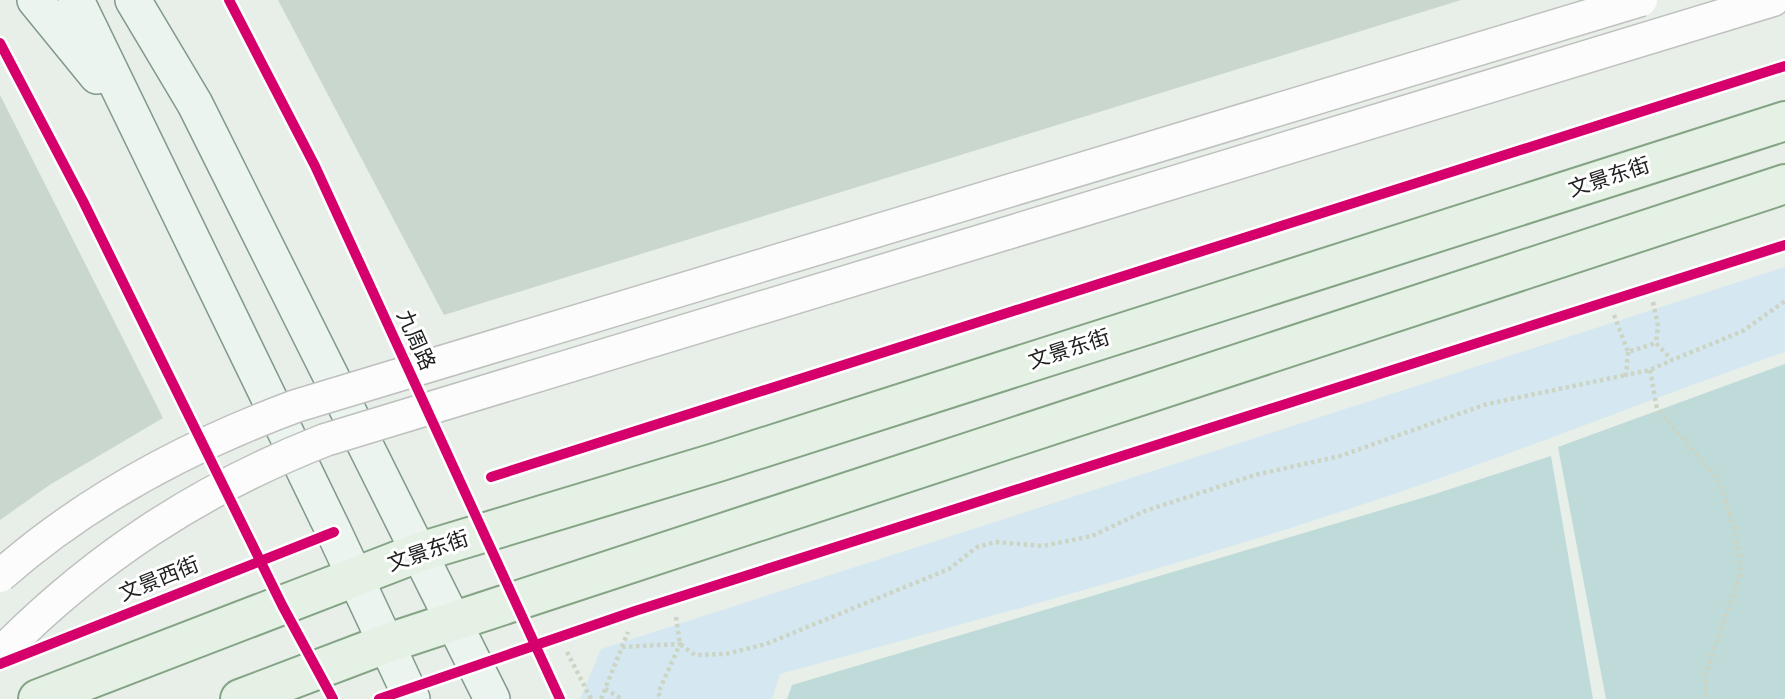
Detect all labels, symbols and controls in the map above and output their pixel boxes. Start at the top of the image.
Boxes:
street label: 文景东街 [1565,153,1653,201]
street label: 九周路 [392,306,440,374]
street label: 文景东街 [1025,325,1113,373]
street label: 文景东街 [384,526,472,576]
street label: 文景西街 [116,552,202,606]

